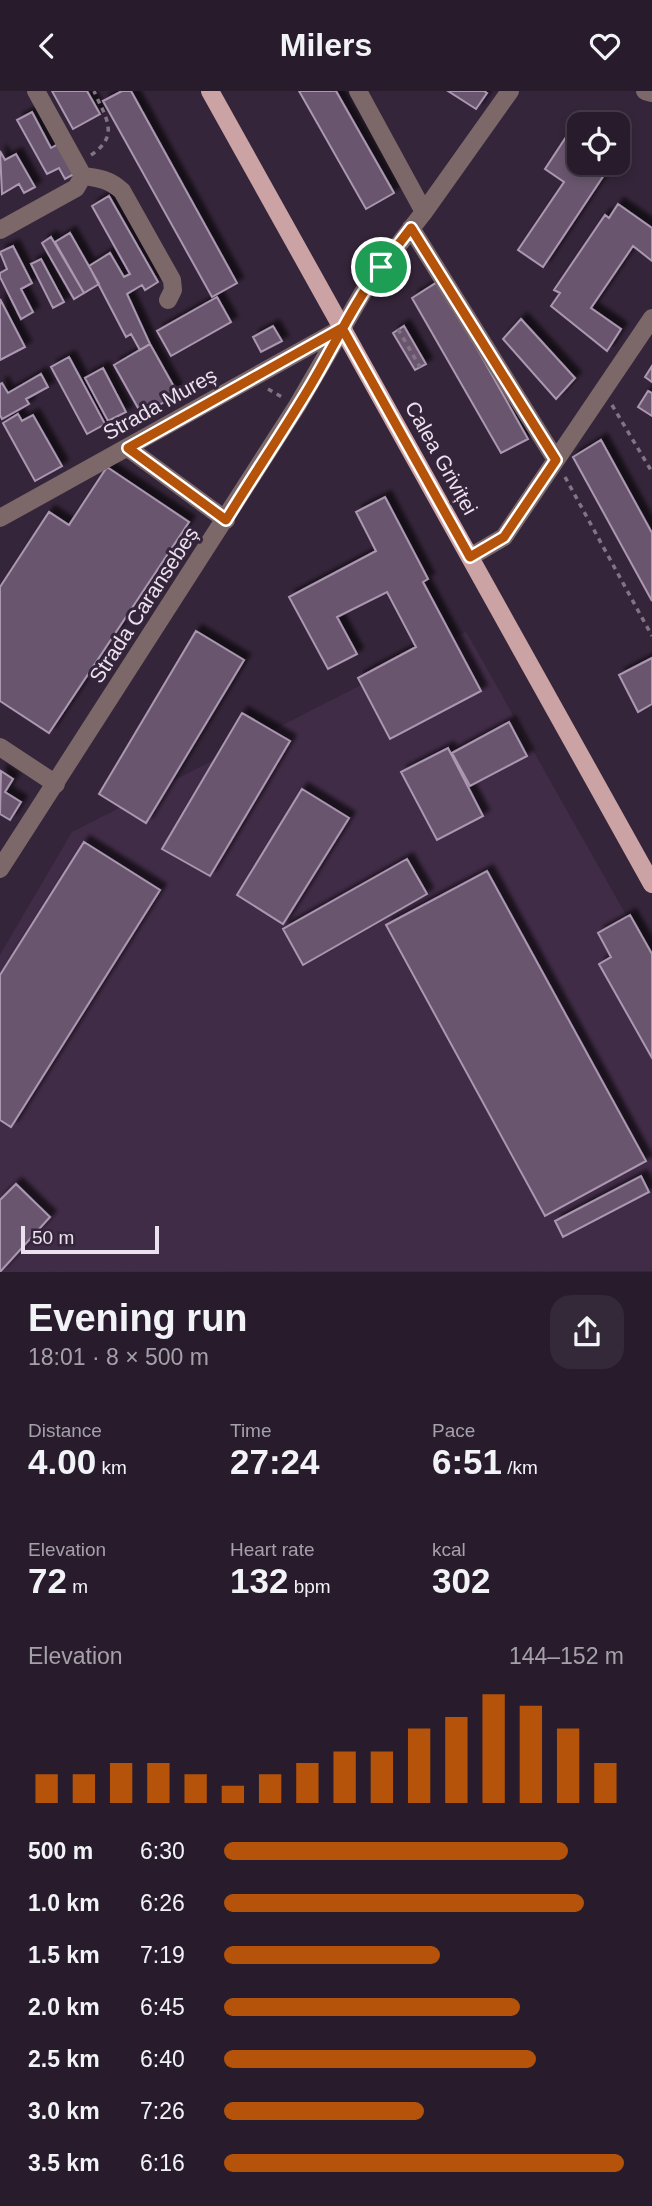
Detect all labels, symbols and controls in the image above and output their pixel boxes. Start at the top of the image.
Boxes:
icon: back [28,27,66,65]
text: Milers [280,27,372,63]
icon: heart [586,27,624,65]
map controls [567,112,630,175]
button: locate [567,112,630,175]
pin [351,237,411,297]
icon: arrive [362,248,400,286]
street label: Strada Mureș [99,363,220,444]
street label: Calea Griviței [401,397,482,518]
street label: Strada Caransebeș [85,523,203,687]
scale bar [21,1223,159,1254]
text: 50 m [32,1227,74,1248]
button: share [550,1295,624,1369]
text: Evening run [28,1297,248,1339]
text: 18:01 · 8 × 500 m [28,1344,209,1370]
text: Distance [28,1420,102,1441]
text: Time [230,1420,272,1441]
text: Pace [432,1420,475,1441]
text: 4.00 [28,1442,96,1481]
text: 27:24 [230,1442,320,1481]
text: 6:51 [432,1442,502,1481]
text: km [96,1457,127,1478]
text: /km [502,1457,538,1478]
text: Elevation [28,1539,106,1560]
text: Heart rate [230,1539,314,1560]
text: kcal [432,1539,466,1560]
text: 72 [28,1561,67,1600]
text: 132 [230,1561,288,1600]
text: 302 [432,1561,490,1600]
text: m [67,1576,88,1597]
text: bpm [288,1576,331,1597]
text: Elevation [28,1643,123,1669]
text: 144–152 m [509,1643,624,1669]
text: 500 m [28,1838,93,1864]
text: 6:30 [140,1838,185,1864]
text: 1.0 km [28,1890,100,1916]
text: 6:26 [140,1890,185,1916]
text: 1.5 km [28,1942,100,1968]
text: 7:19 [140,1942,185,1968]
text: 2.0 km [28,1994,100,2020]
text: 6:45 [140,1994,185,2020]
text: 2.5 km [28,2046,100,2072]
text: 6:40 [140,2046,185,2072]
text: 3.0 km [28,2098,100,2124]
text: 7:26 [140,2098,185,2124]
text: 3.5 km [28,2150,100,2176]
text: 6:16 [140,2150,185,2176]

